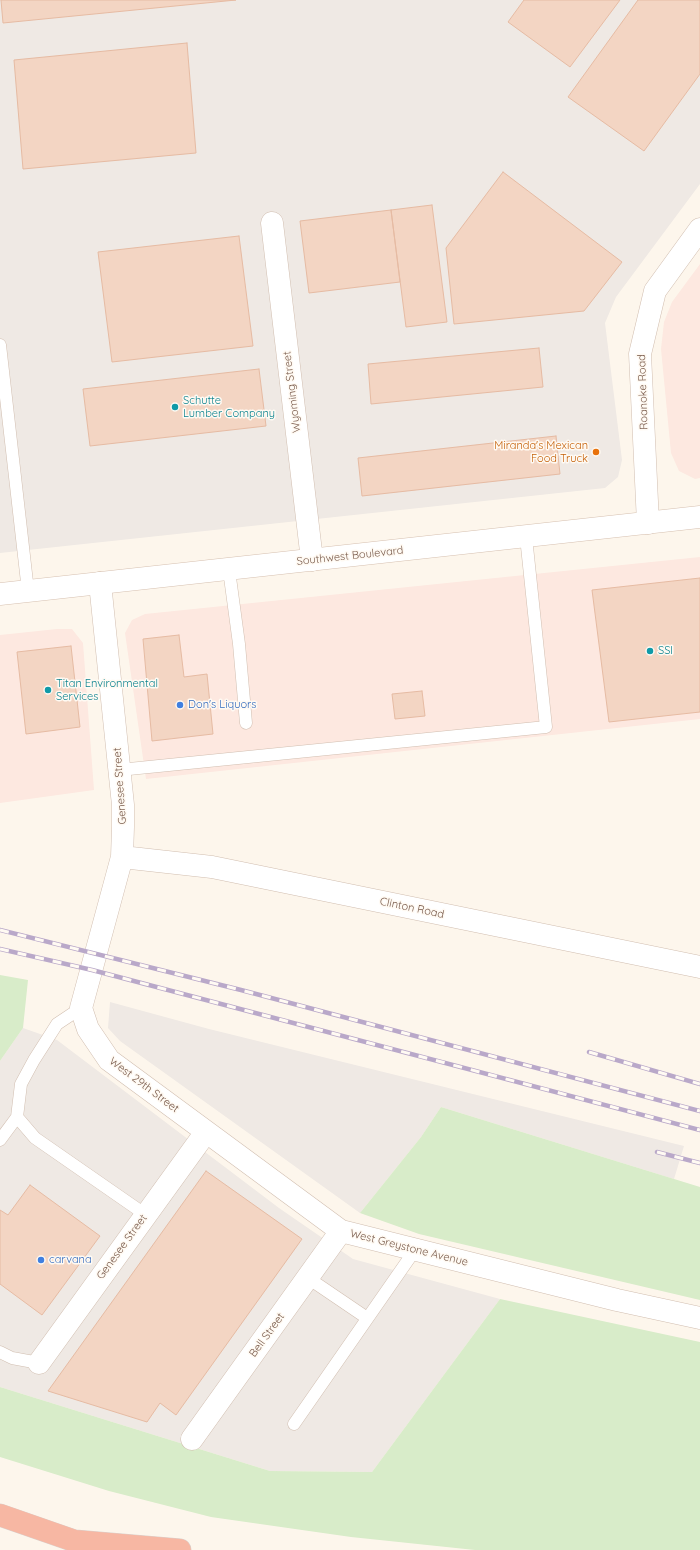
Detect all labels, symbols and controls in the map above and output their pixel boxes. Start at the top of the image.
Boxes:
street label: Wyoming Street [280,350,304,434]
street label: Roanoke Road [635,354,651,430]
place label: Schutte Lumber Company [183,394,275,420]
marker: Schutte Lumber Company [170,402,180,412]
place label: Miranda's Mexican Food Truck [494,439,588,465]
marker: Miranda's Mexican Food Truck [591,447,601,457]
street label: Southwest Boulevard [296,544,404,568]
place label: SSI [658,644,673,658]
marker: SSI [645,646,655,656]
place label: Titan Environmental Services [56,677,158,703]
marker: Titan Environmental Services [43,685,53,695]
place label: Don's Liquors [188,698,256,712]
marker: Don's Liquors [175,700,185,710]
street label: Genesee Street [111,747,129,825]
street label: Clinton Road [379,895,445,921]
street label: West 29th Street [107,1055,181,1115]
street label: Genesee Street [94,1212,150,1282]
street label: West Greystone Avenue [349,1227,469,1269]
place label: carvana [49,1253,92,1267]
marker: carvana [36,1255,46,1265]
street label: Bell Street [247,1310,287,1360]

